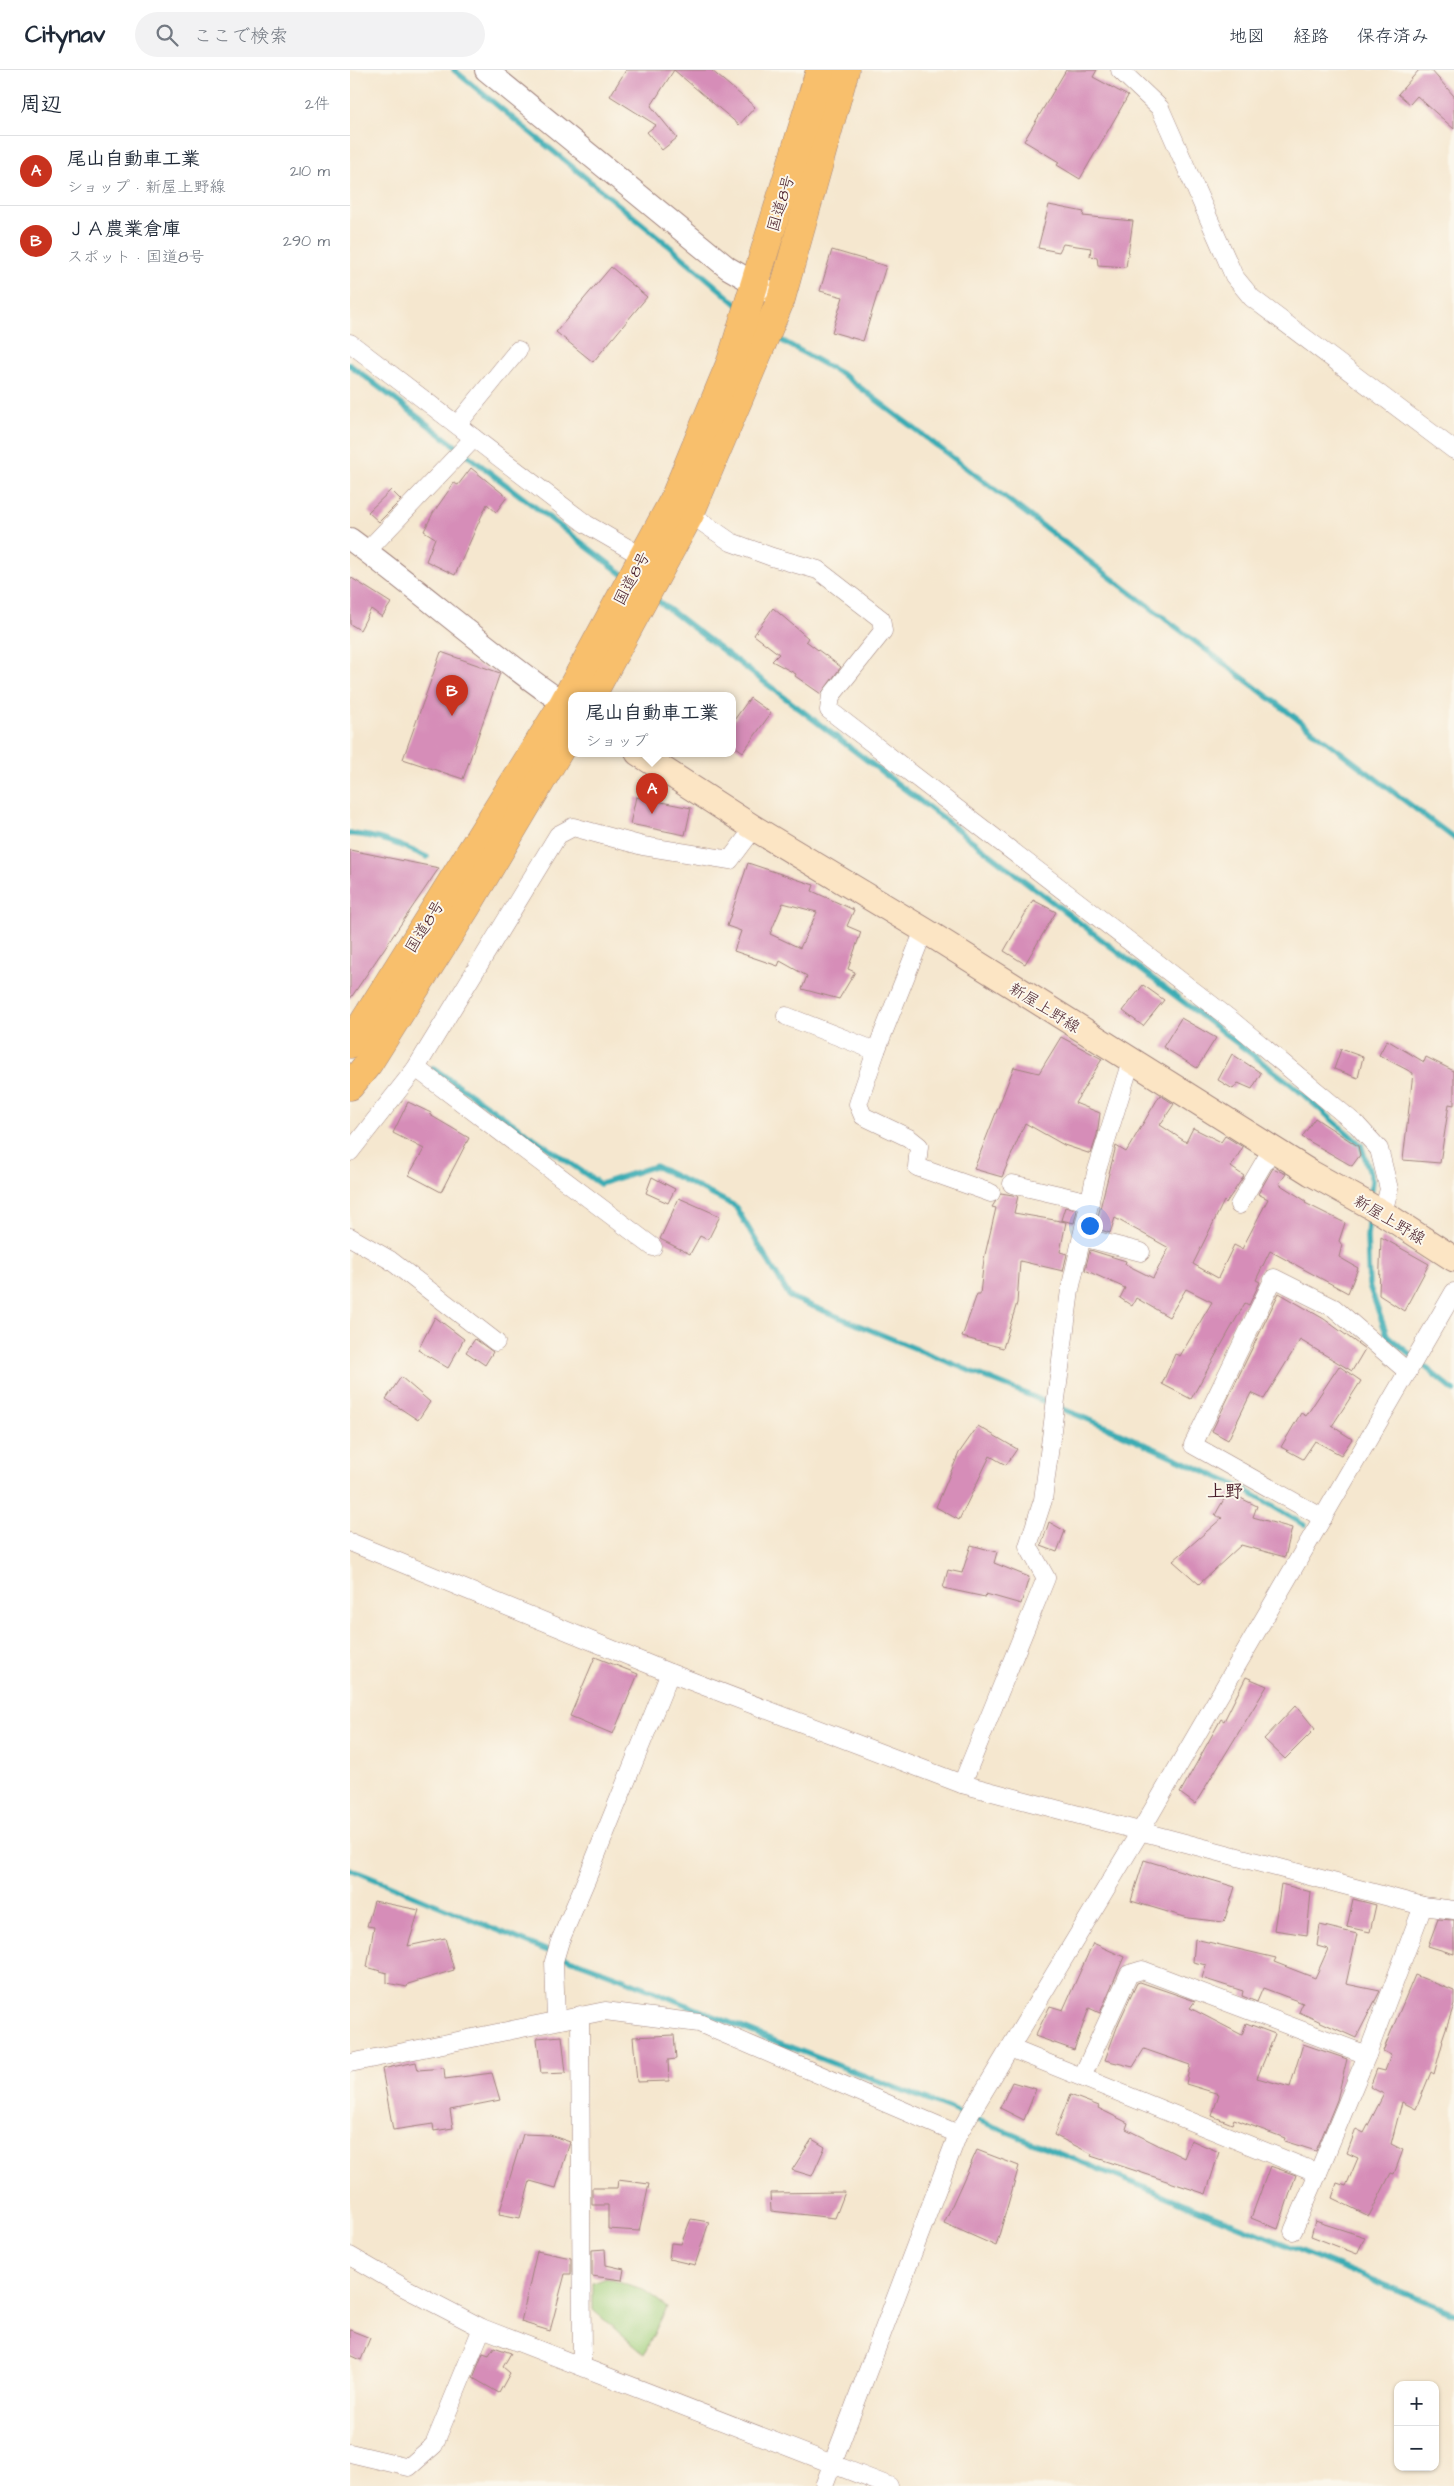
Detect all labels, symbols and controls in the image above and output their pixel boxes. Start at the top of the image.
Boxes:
search box [135,12,485,57]
text: Citynav [25,18,105,52]
icon: search [153,21,181,49]
text: ここで検索 [193,23,288,50]
text: 地図 [1229,24,1265,49]
text: 経路 [1293,24,1329,49]
text: 保存済み [1357,24,1429,49]
text: 周辺 [20,90,62,119]
text: 2件 [305,93,330,115]
text: 尾山自動車工業 [67,146,200,173]
text: A [31,160,41,182]
text: 210 m [290,160,330,182]
street label: 国道8号 [762,172,800,234]
text: ショップ · 新屋上野線 [67,176,225,198]
text: ＪＡ農業倉庫 [67,216,181,243]
text: B [30,230,42,252]
text: 290 m [283,230,330,252]
text: スポット · 国道8号 [67,246,204,268]
street label: 国道8号 [608,548,655,609]
pin: B [436,675,468,716]
popup [568,692,736,757]
text: 尾山自動車工業 [585,700,719,727]
text: ショップ [585,730,649,752]
pin: A [636,773,668,814]
street label: 国道8号 [400,896,450,957]
street label: 新屋上野線 [1005,977,1084,1038]
street label: 新屋上野線 [1350,1190,1429,1250]
your location [1077,1213,1103,1239]
district label: 上野 [1207,1479,1243,1504]
map controls [1394,2381,1439,2471]
button: + [1394,2381,1439,2426]
button: − [1394,2426,1439,2471]

